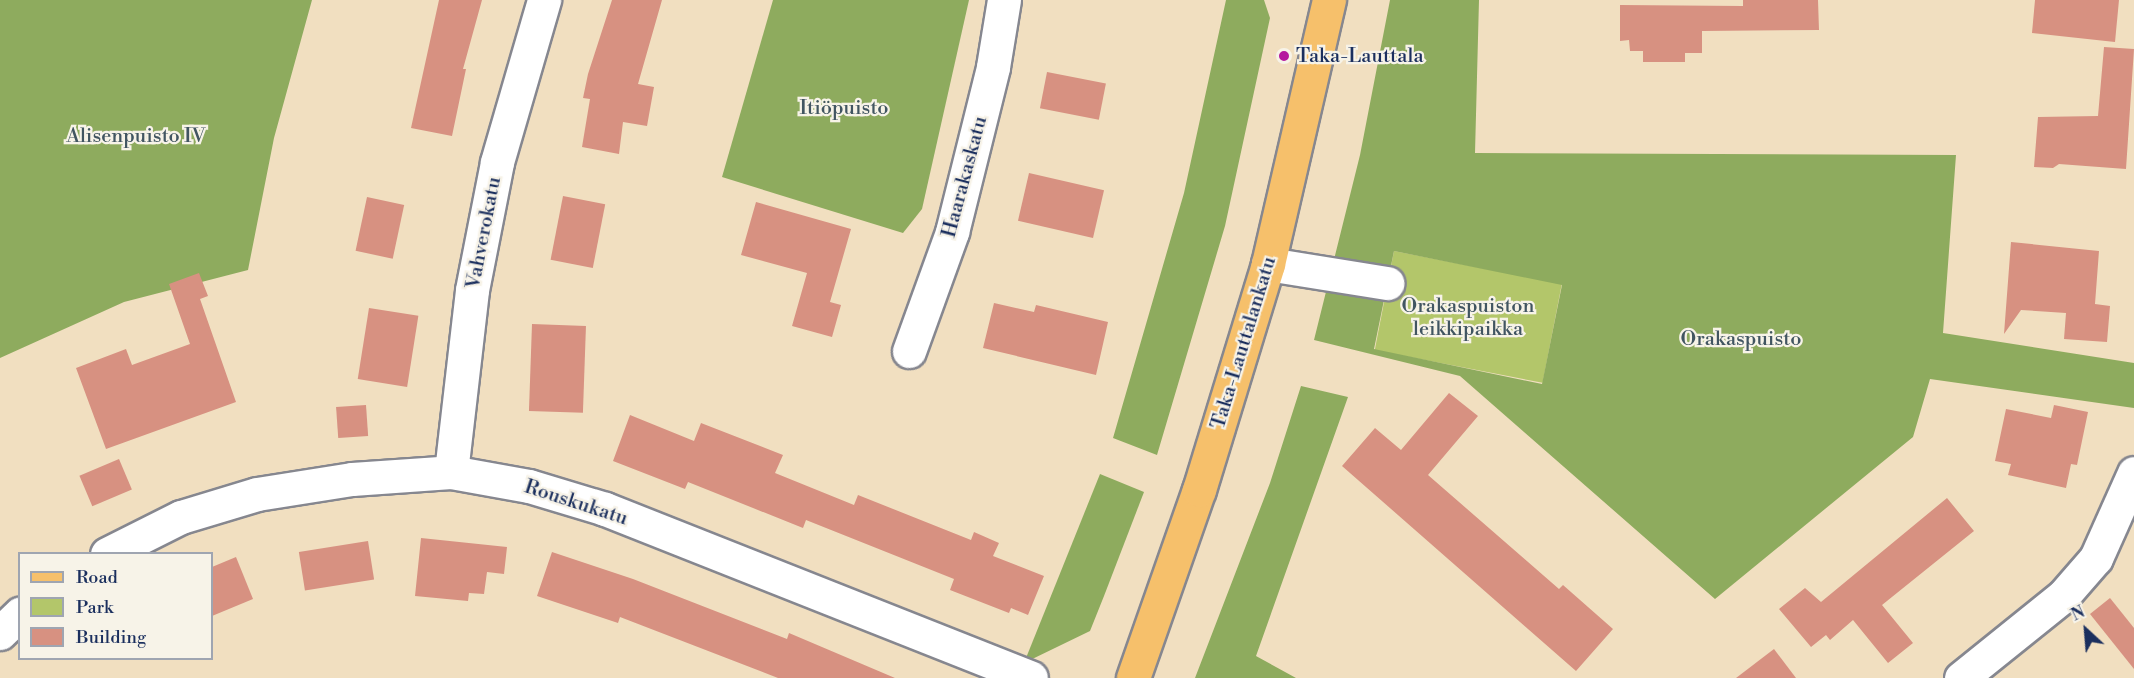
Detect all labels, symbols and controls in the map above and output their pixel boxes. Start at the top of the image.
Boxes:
place label: Taka-Lauttala [1296,44,1424,68]
marker: Taka-Lauttala [1277,49,1291,63]
park label: Itiöpuisto [799,96,889,120]
street label: Haarakaskatu [937,114,993,240]
park label: Alisenpuisto IV [66,124,206,148]
street label: Vahverokatu [461,175,507,291]
street label: Taka-Lauttalankatu [1206,254,1282,432]
park label: Orakaspuiston leikkipaikka [1402,294,1534,341]
park label: Orakaspuisto [1681,327,1801,351]
street label: Rouskukatu [521,475,631,531]
legend [18,552,213,660]
text: Road [76,566,118,589]
text: Park [76,596,113,619]
north arrow [2056,600,2116,660]
text: N [2068,602,2088,626]
text: Building [76,626,146,649]

